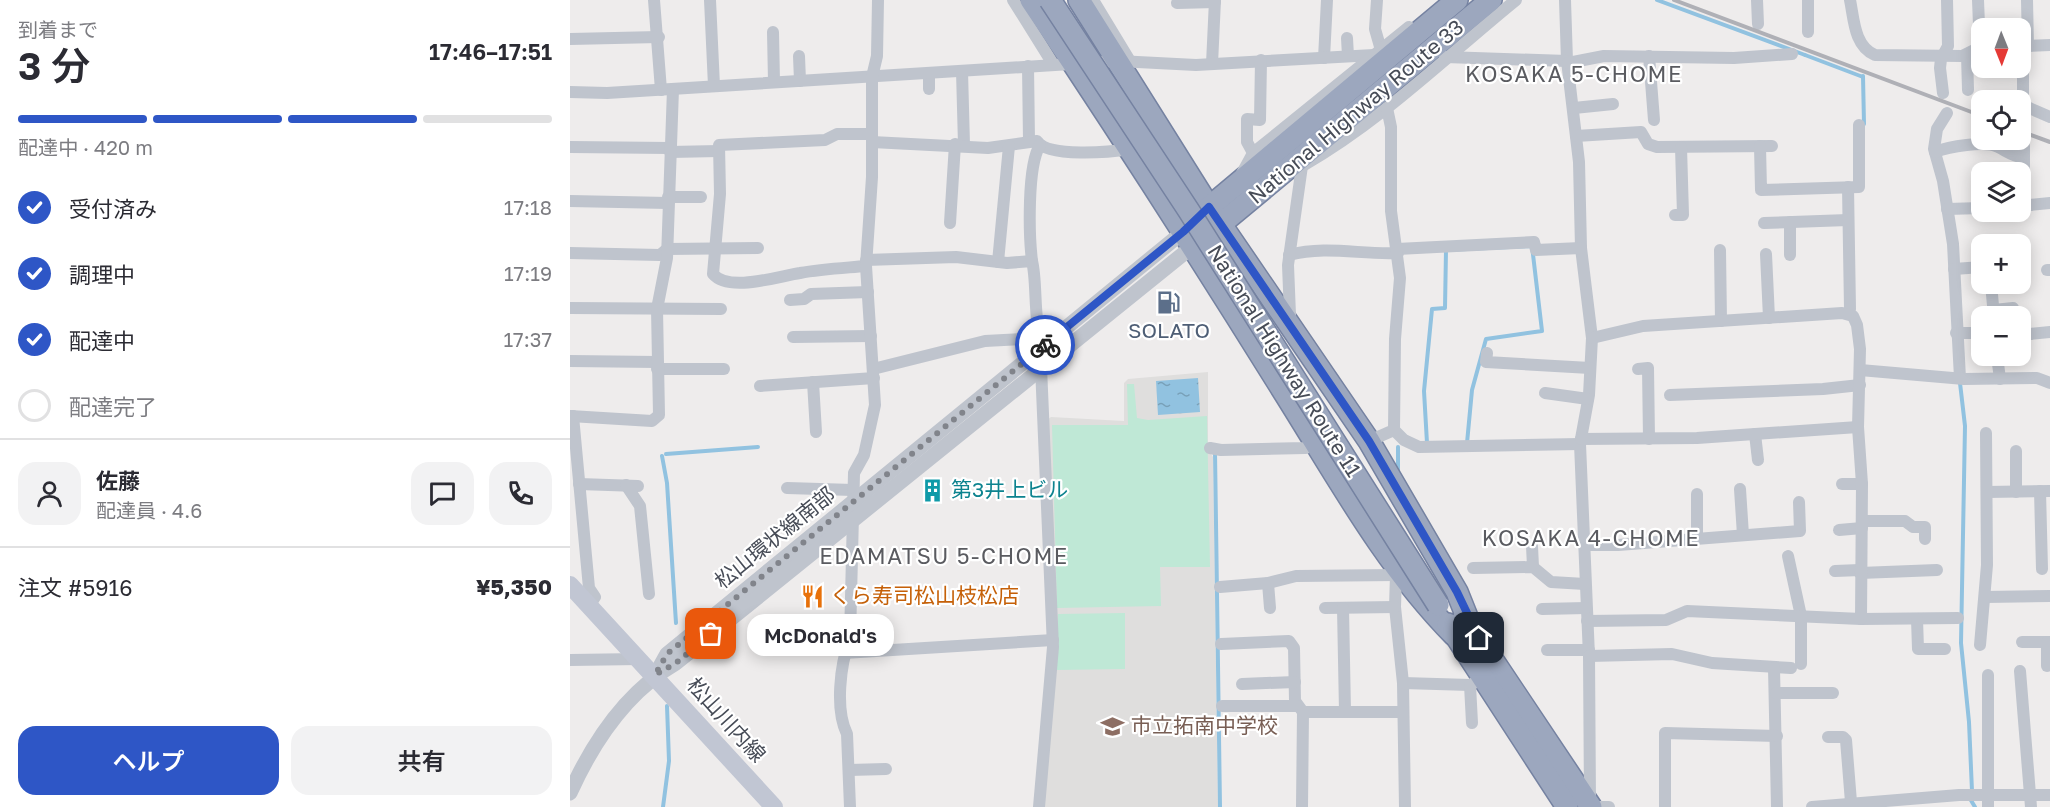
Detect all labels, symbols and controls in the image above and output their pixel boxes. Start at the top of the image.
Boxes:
street label: National Highway Route 33 [1242,14,1468,209]
text: 到着まで [18,17,98,41]
north arrow [1971,18,2031,78]
map controls [1971,18,2031,366]
text: 17:46–17:51 [429,38,552,65]
text: 3 分 [18,42,90,89]
district label: KOSAKA 5-CHOME [1465,60,1683,87]
button: locate [1971,90,2031,150]
text: 配達中 · 420 m [18,135,153,159]
button: layers [1971,162,2031,222]
icon: check [18,191,51,224]
text: 受付済み [69,195,157,222]
text: 17:18 [504,195,552,219]
button: + [1971,234,2031,294]
street label: National Highway Route 11 [1203,240,1367,481]
icon: check [18,257,51,290]
text: 調理中 [69,261,135,288]
text: 17:19 [504,261,552,285]
fuel station icon: SOLATO [1156,290,1182,316]
button: − [1971,306,2031,366]
courier [1015,315,1075,375]
place label: SOLATO [1128,317,1210,343]
icon: check [18,323,51,356]
text: 配達中 [69,327,135,354]
text: 17:37 [503,327,552,351]
icon: bike [1029,329,1062,362]
text: 配達完了 [69,393,157,420]
button: person [18,462,81,525]
button: chat [411,462,474,525]
button: phone [489,462,552,525]
text: 佐藤 [96,467,140,494]
place label: 第3井上ビル [951,476,1068,502]
building icon: 第3井上ビル [920,477,946,503]
street label: 松山環状線南部 [709,481,840,594]
text: 配達員 · 4.6 [96,498,202,522]
district label: KOSAKA 4-CHOME [1482,524,1700,551]
district label: EDAMATSU 5-CHOME [819,542,1069,569]
text: ¥5,350 [476,573,552,600]
text: 注文 #5916 [18,574,133,601]
place label: くら寿司松山枝松店 [830,582,1019,608]
restaurant icon: くら寿司松山枝松店 [799,583,825,609]
pin [685,608,736,659]
pin [1453,612,1504,663]
callout: McDonald's [747,613,894,655]
icon: bag [694,617,727,650]
icon: home [1462,621,1495,654]
text: McDonald's [764,623,877,647]
street label: 松山川内線 [682,672,772,767]
place label: 市立拓南中学校 [1131,712,1278,738]
school or university icon: 市立拓南中学校 [1100,713,1126,739]
button: ヘルプ [18,726,279,795]
button: 共有 [291,726,552,795]

